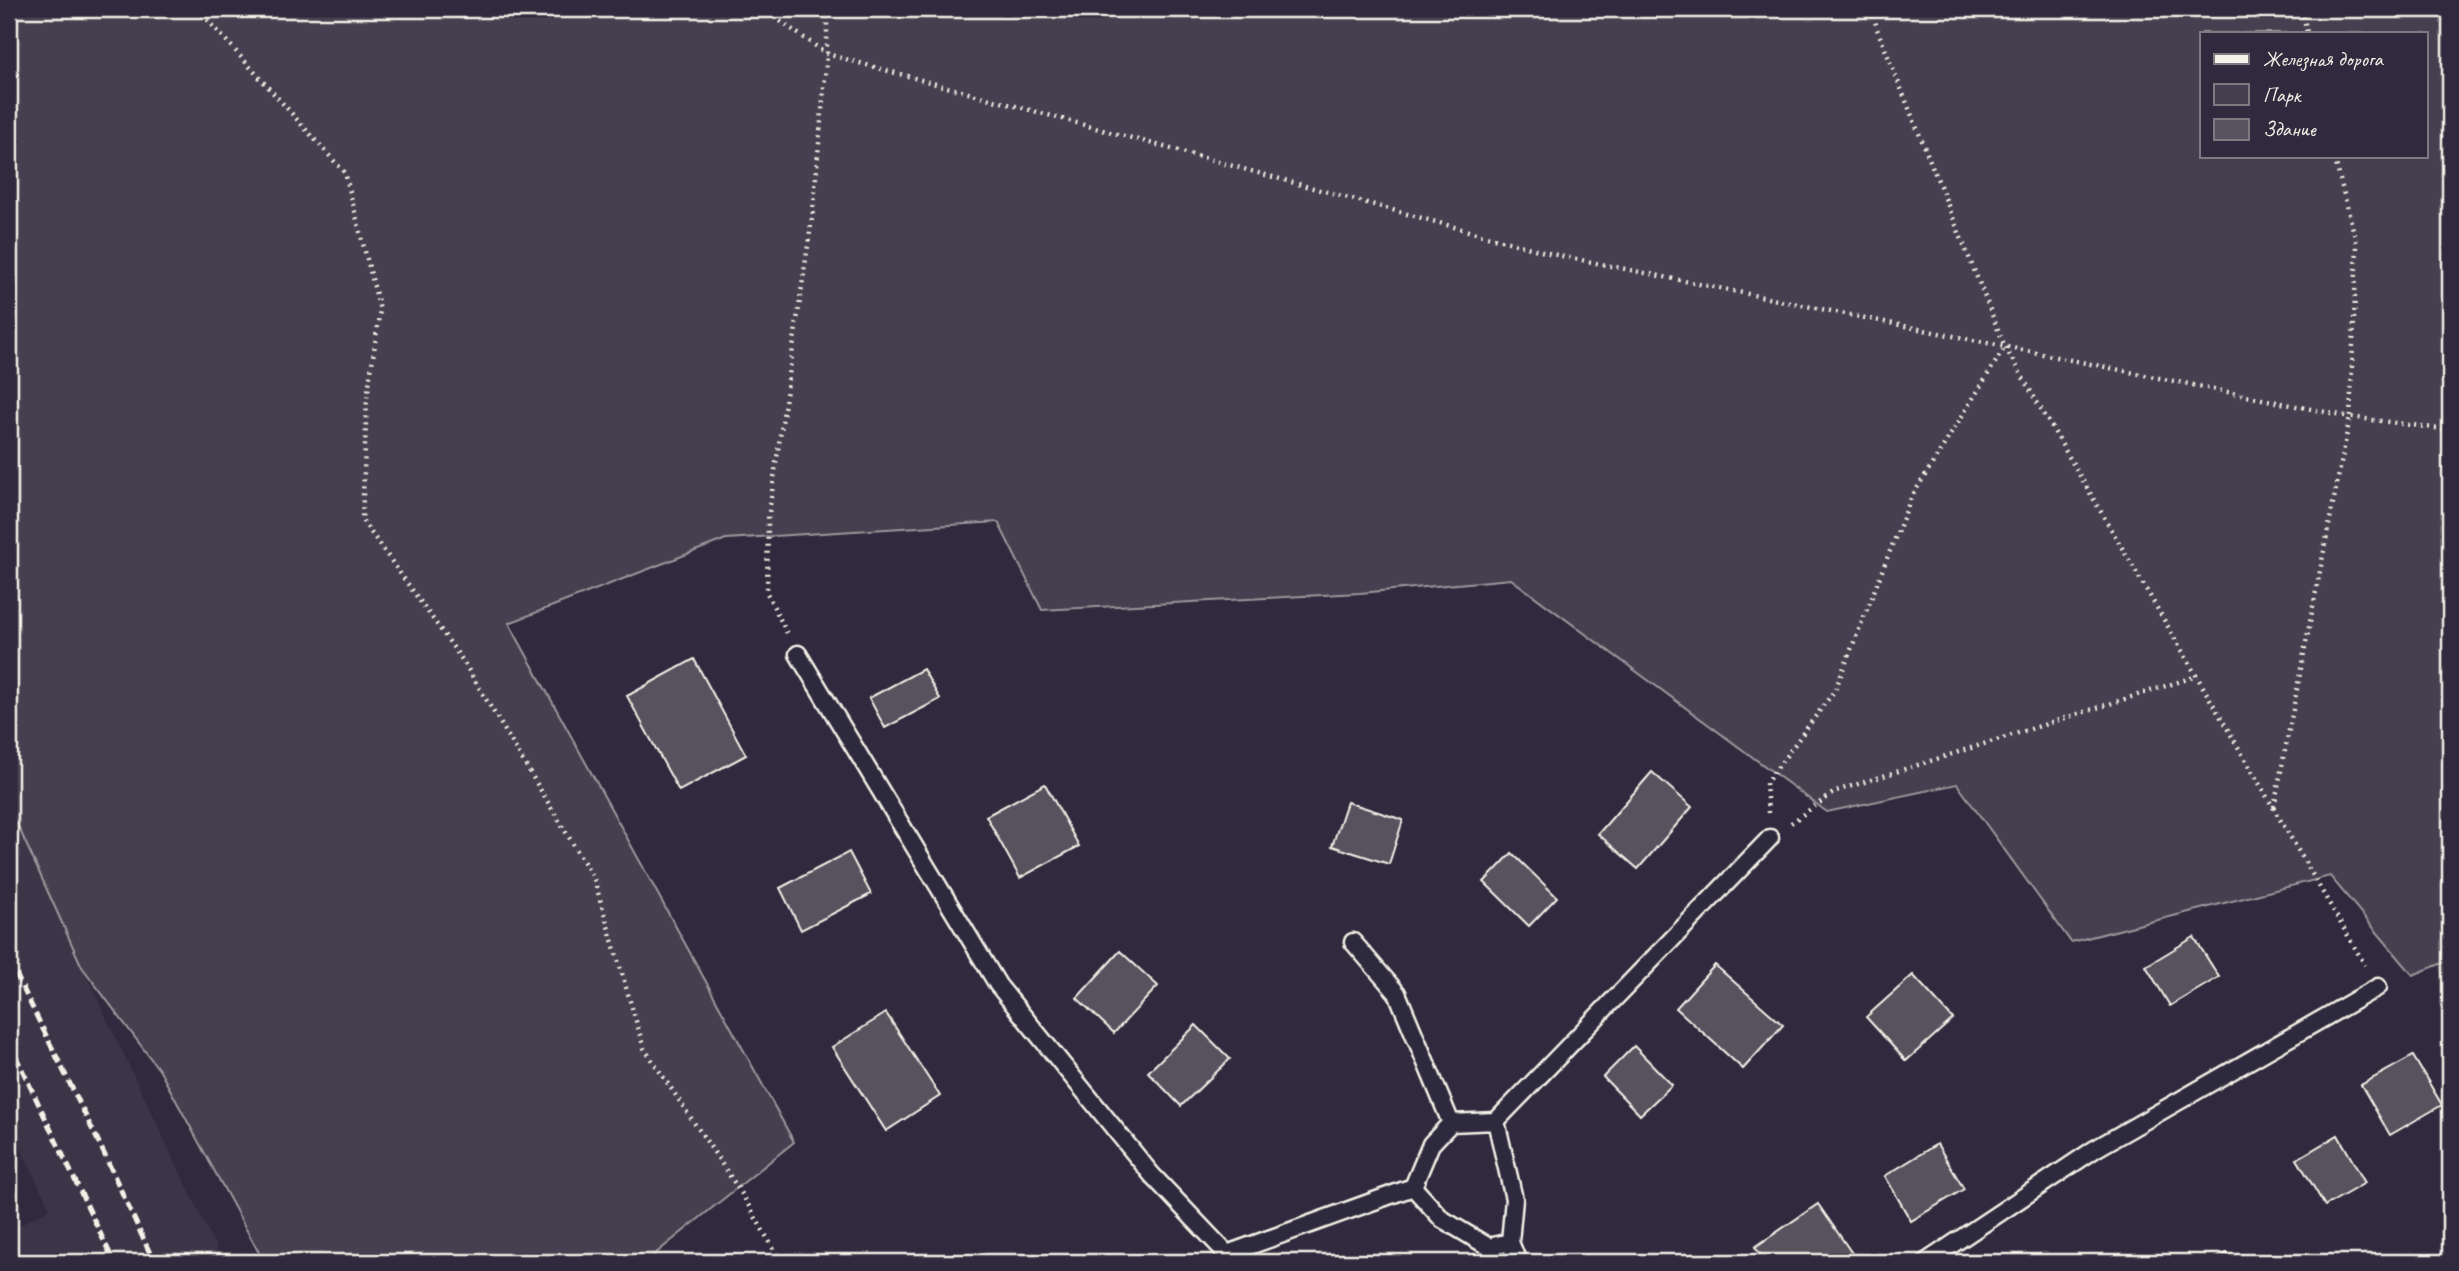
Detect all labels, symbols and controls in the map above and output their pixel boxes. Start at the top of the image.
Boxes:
legend [2200,32,2428,158]
text: Железная дорога [2263,46,2384,72]
text: Парк [2263,82,2303,108]
text: Здание [2263,116,2317,142]

